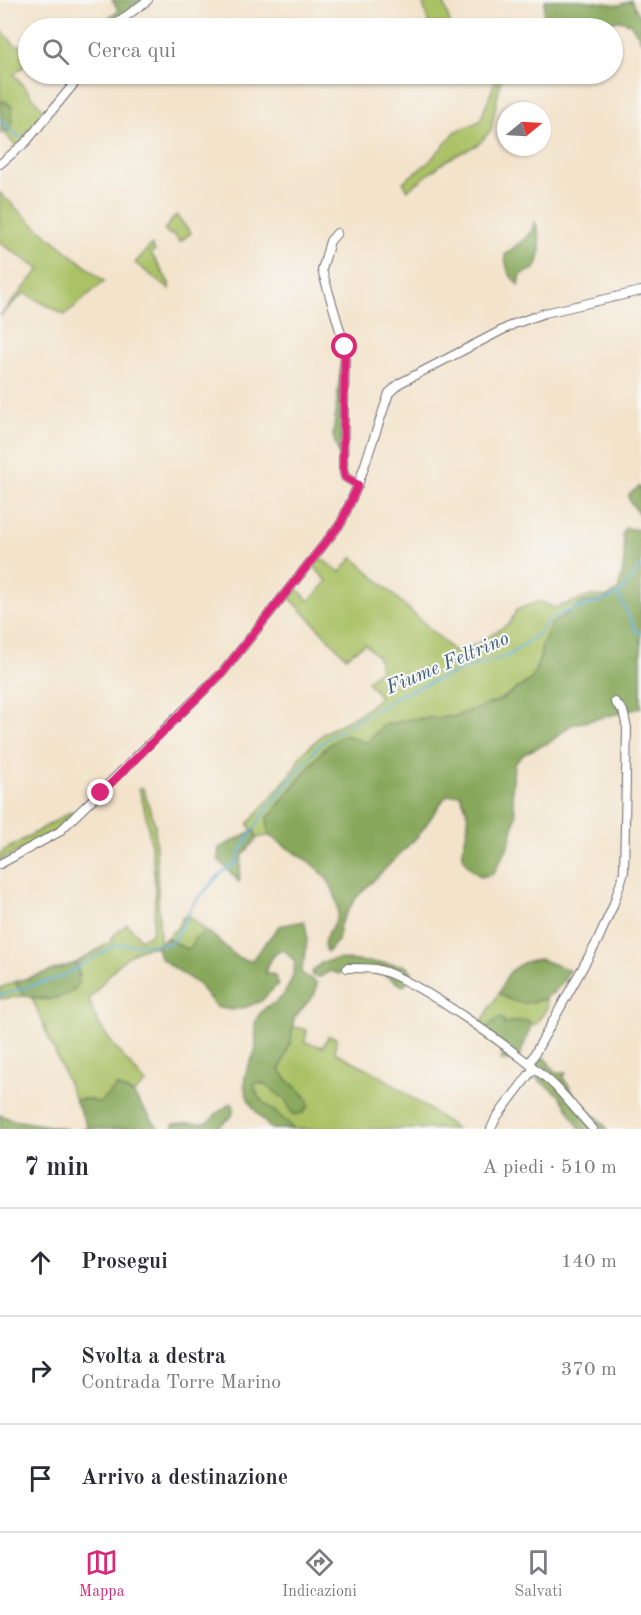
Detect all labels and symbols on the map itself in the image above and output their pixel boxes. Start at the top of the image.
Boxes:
north arrow [497,102,551,156]
route start [331,333,357,359]
water label: Fiume Feltrino [382,629,512,699]
route end [87,779,113,805]

